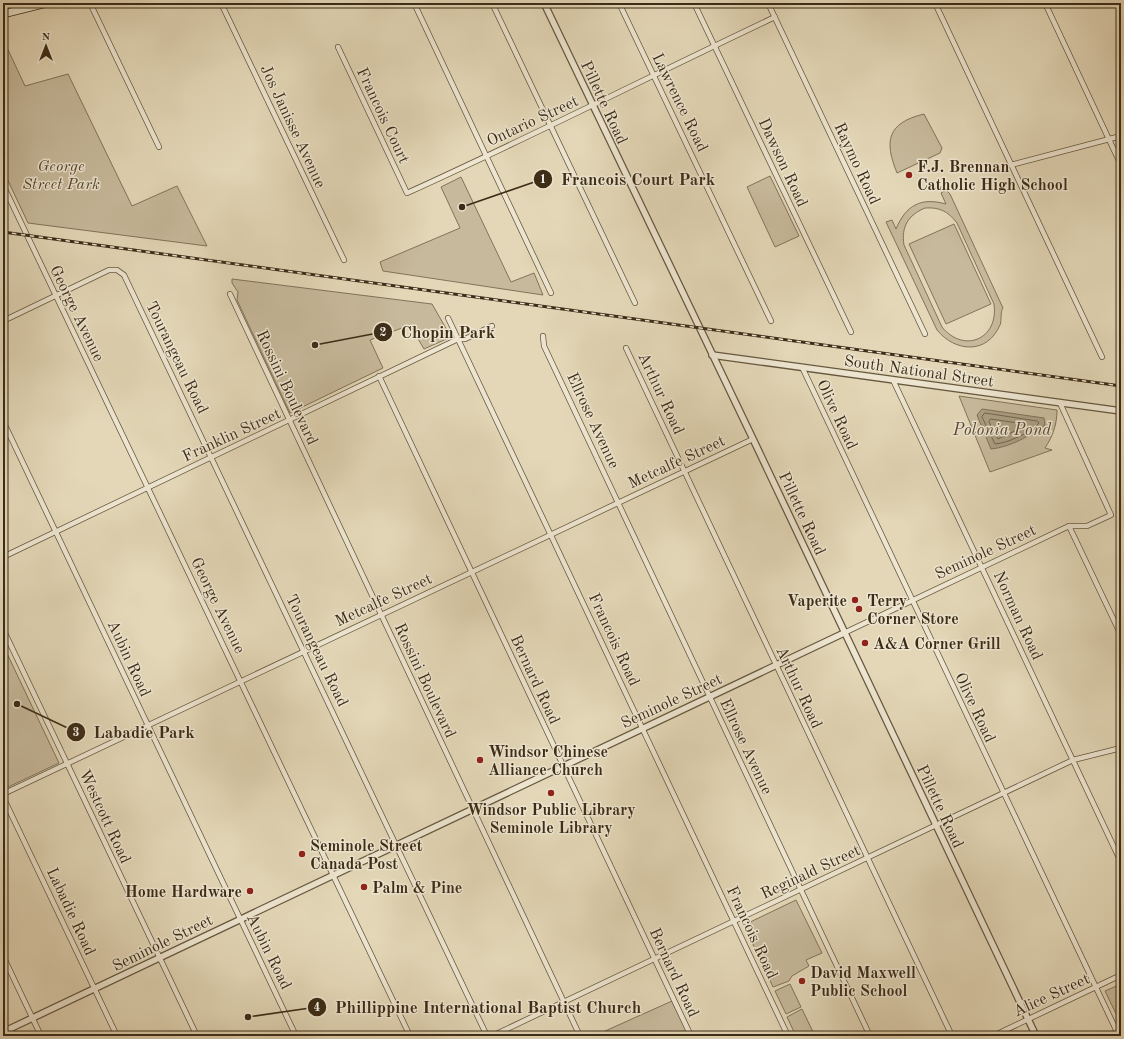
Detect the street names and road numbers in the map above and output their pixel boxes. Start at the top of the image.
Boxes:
street label: Lawrence Road [648,51,710,155]
street label: Pillette Road [577,59,629,147]
street label: Jos Janisse Avenue [257,63,328,191]
street label: Francois Court [353,65,412,167]
street label: Ontario Street [485,93,581,150]
street label: Dawson Road [755,116,810,210]
street label: Raymo Road [830,120,882,207]
street label: George Avenue [46,263,106,364]
street label: Tourangeau Road [142,299,210,416]
street label: Rossini Boulevard [253,328,320,448]
street label: Arthur Road [634,350,686,437]
street label: South National Street [843,354,995,390]
street label: Ellrose Avenue [563,370,621,471]
street label: Olive Road [813,377,859,452]
street label: Franklin Street [180,406,284,466]
street label: Metcalfe Street [626,433,728,492]
street label: Pillette Road [775,470,827,558]
street label: Seminole Street [933,522,1039,583]
street label: George Avenue [187,555,247,656]
street label: Norman Road [990,569,1045,663]
street label: Metcalfe Street [333,571,435,630]
street label: Francois Road [585,591,642,689]
street label: Tourangeau Road [282,592,350,709]
street label: Aubin Road [104,618,153,699]
street label: Rossini Boulevard [391,621,458,741]
street label: Bernard Road [507,633,562,727]
street label: Arthur Road [772,644,824,731]
street label: Olive Road [951,670,997,745]
street label: Seminole Street [619,671,725,732]
street label: Ellrose Avenue [716,696,774,797]
street label: Pillette Road [913,763,965,851]
street label: Westcott Road [75,767,133,866]
street label: Reginald Street [759,843,863,903]
street label: Labadie Road [43,865,97,958]
street label: Francois Road [723,884,780,982]
street label: Aubin Road [243,911,293,992]
street label: Seminole Street [110,912,216,975]
street label: Bernard Road [646,926,701,1020]
street label: Alice Street [1011,971,1093,1020]

